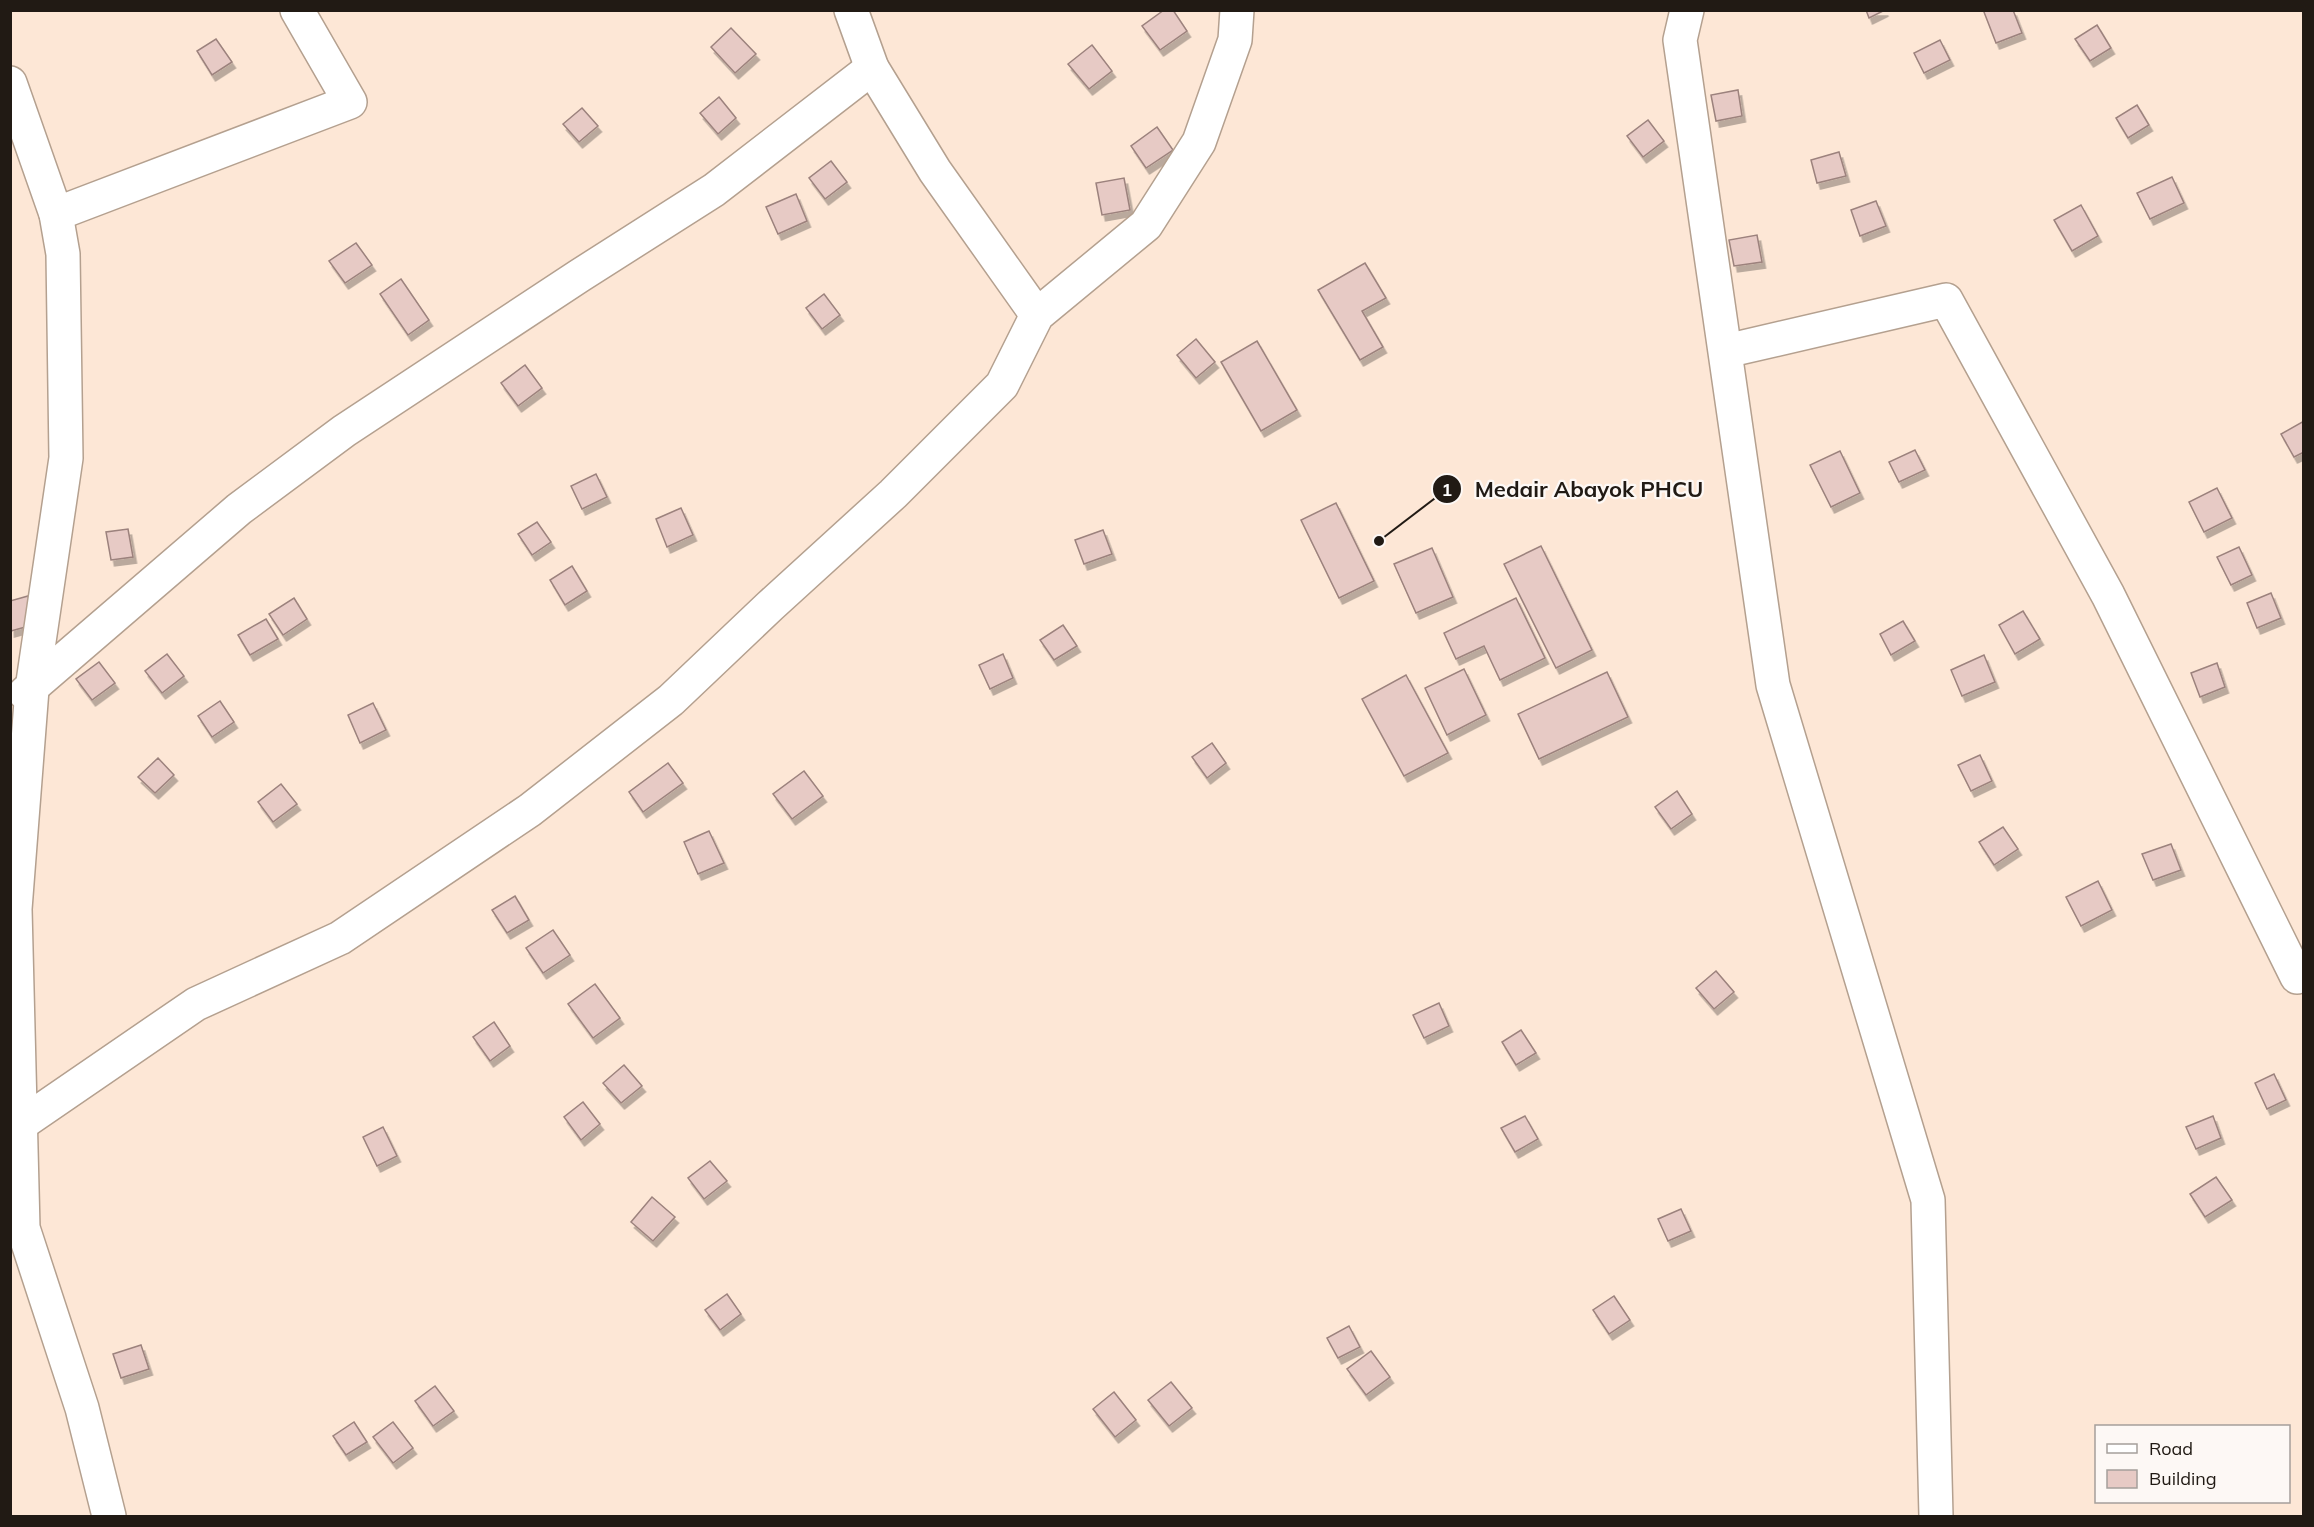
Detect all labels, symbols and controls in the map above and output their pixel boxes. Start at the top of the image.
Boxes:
callout: Medair Abayok PHCU [1432,469,1715,509]
text: Medair Abayok PHCU [1475,475,1703,503]
text: 1 [1442,478,1452,501]
legend [2095,1425,2290,1503]
text: Road [2149,1437,2193,1460]
text: Building [2149,1467,2217,1490]

